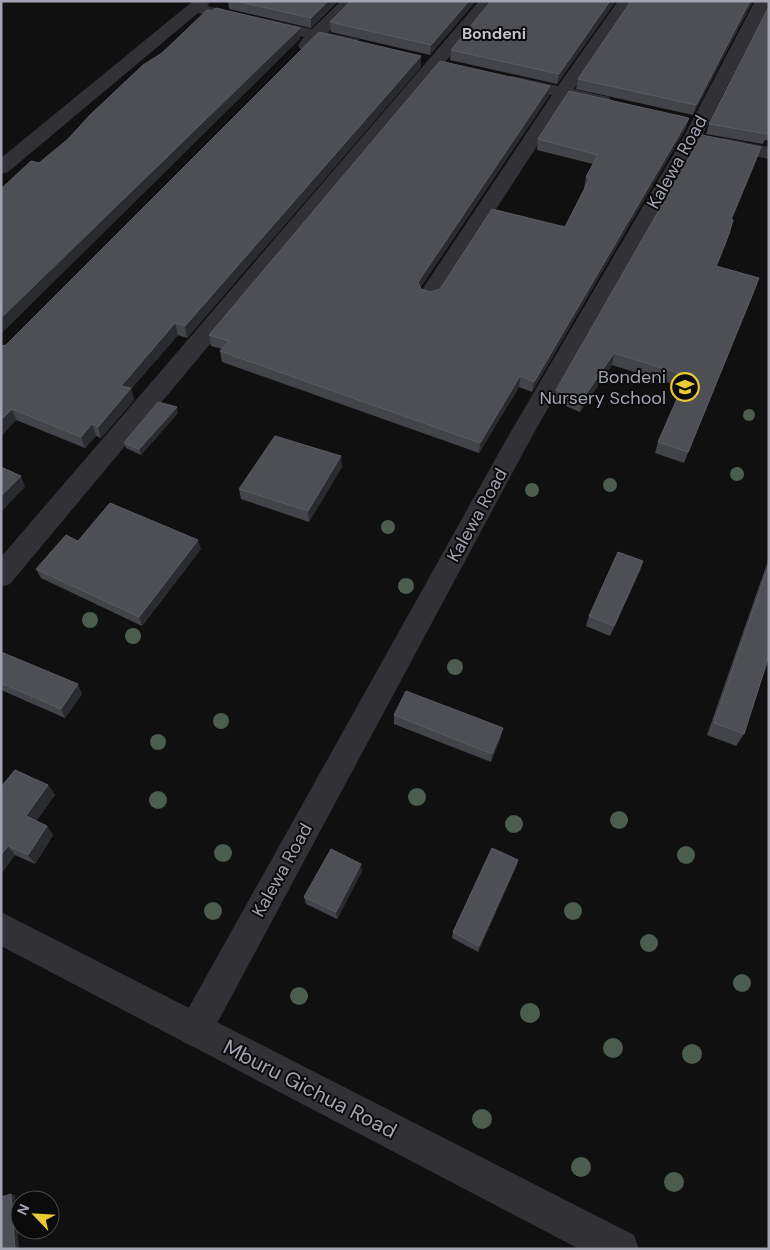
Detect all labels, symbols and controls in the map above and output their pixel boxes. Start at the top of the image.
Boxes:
district label: Bondeni [462,23,526,44]
street label: Kalewa Road [641,111,713,213]
place label: Bondeni Nursery School [539,365,666,410]
school or university icon: Bondeni Nursery School [670,372,700,402]
street label: Kalewa Road [441,464,513,566]
street label: Kalewa Road [246,819,318,921]
street label: Mburu Gichua Road [218,1033,402,1145]
north arrow [10,1190,60,1240]
text: N [13,1201,34,1218]

